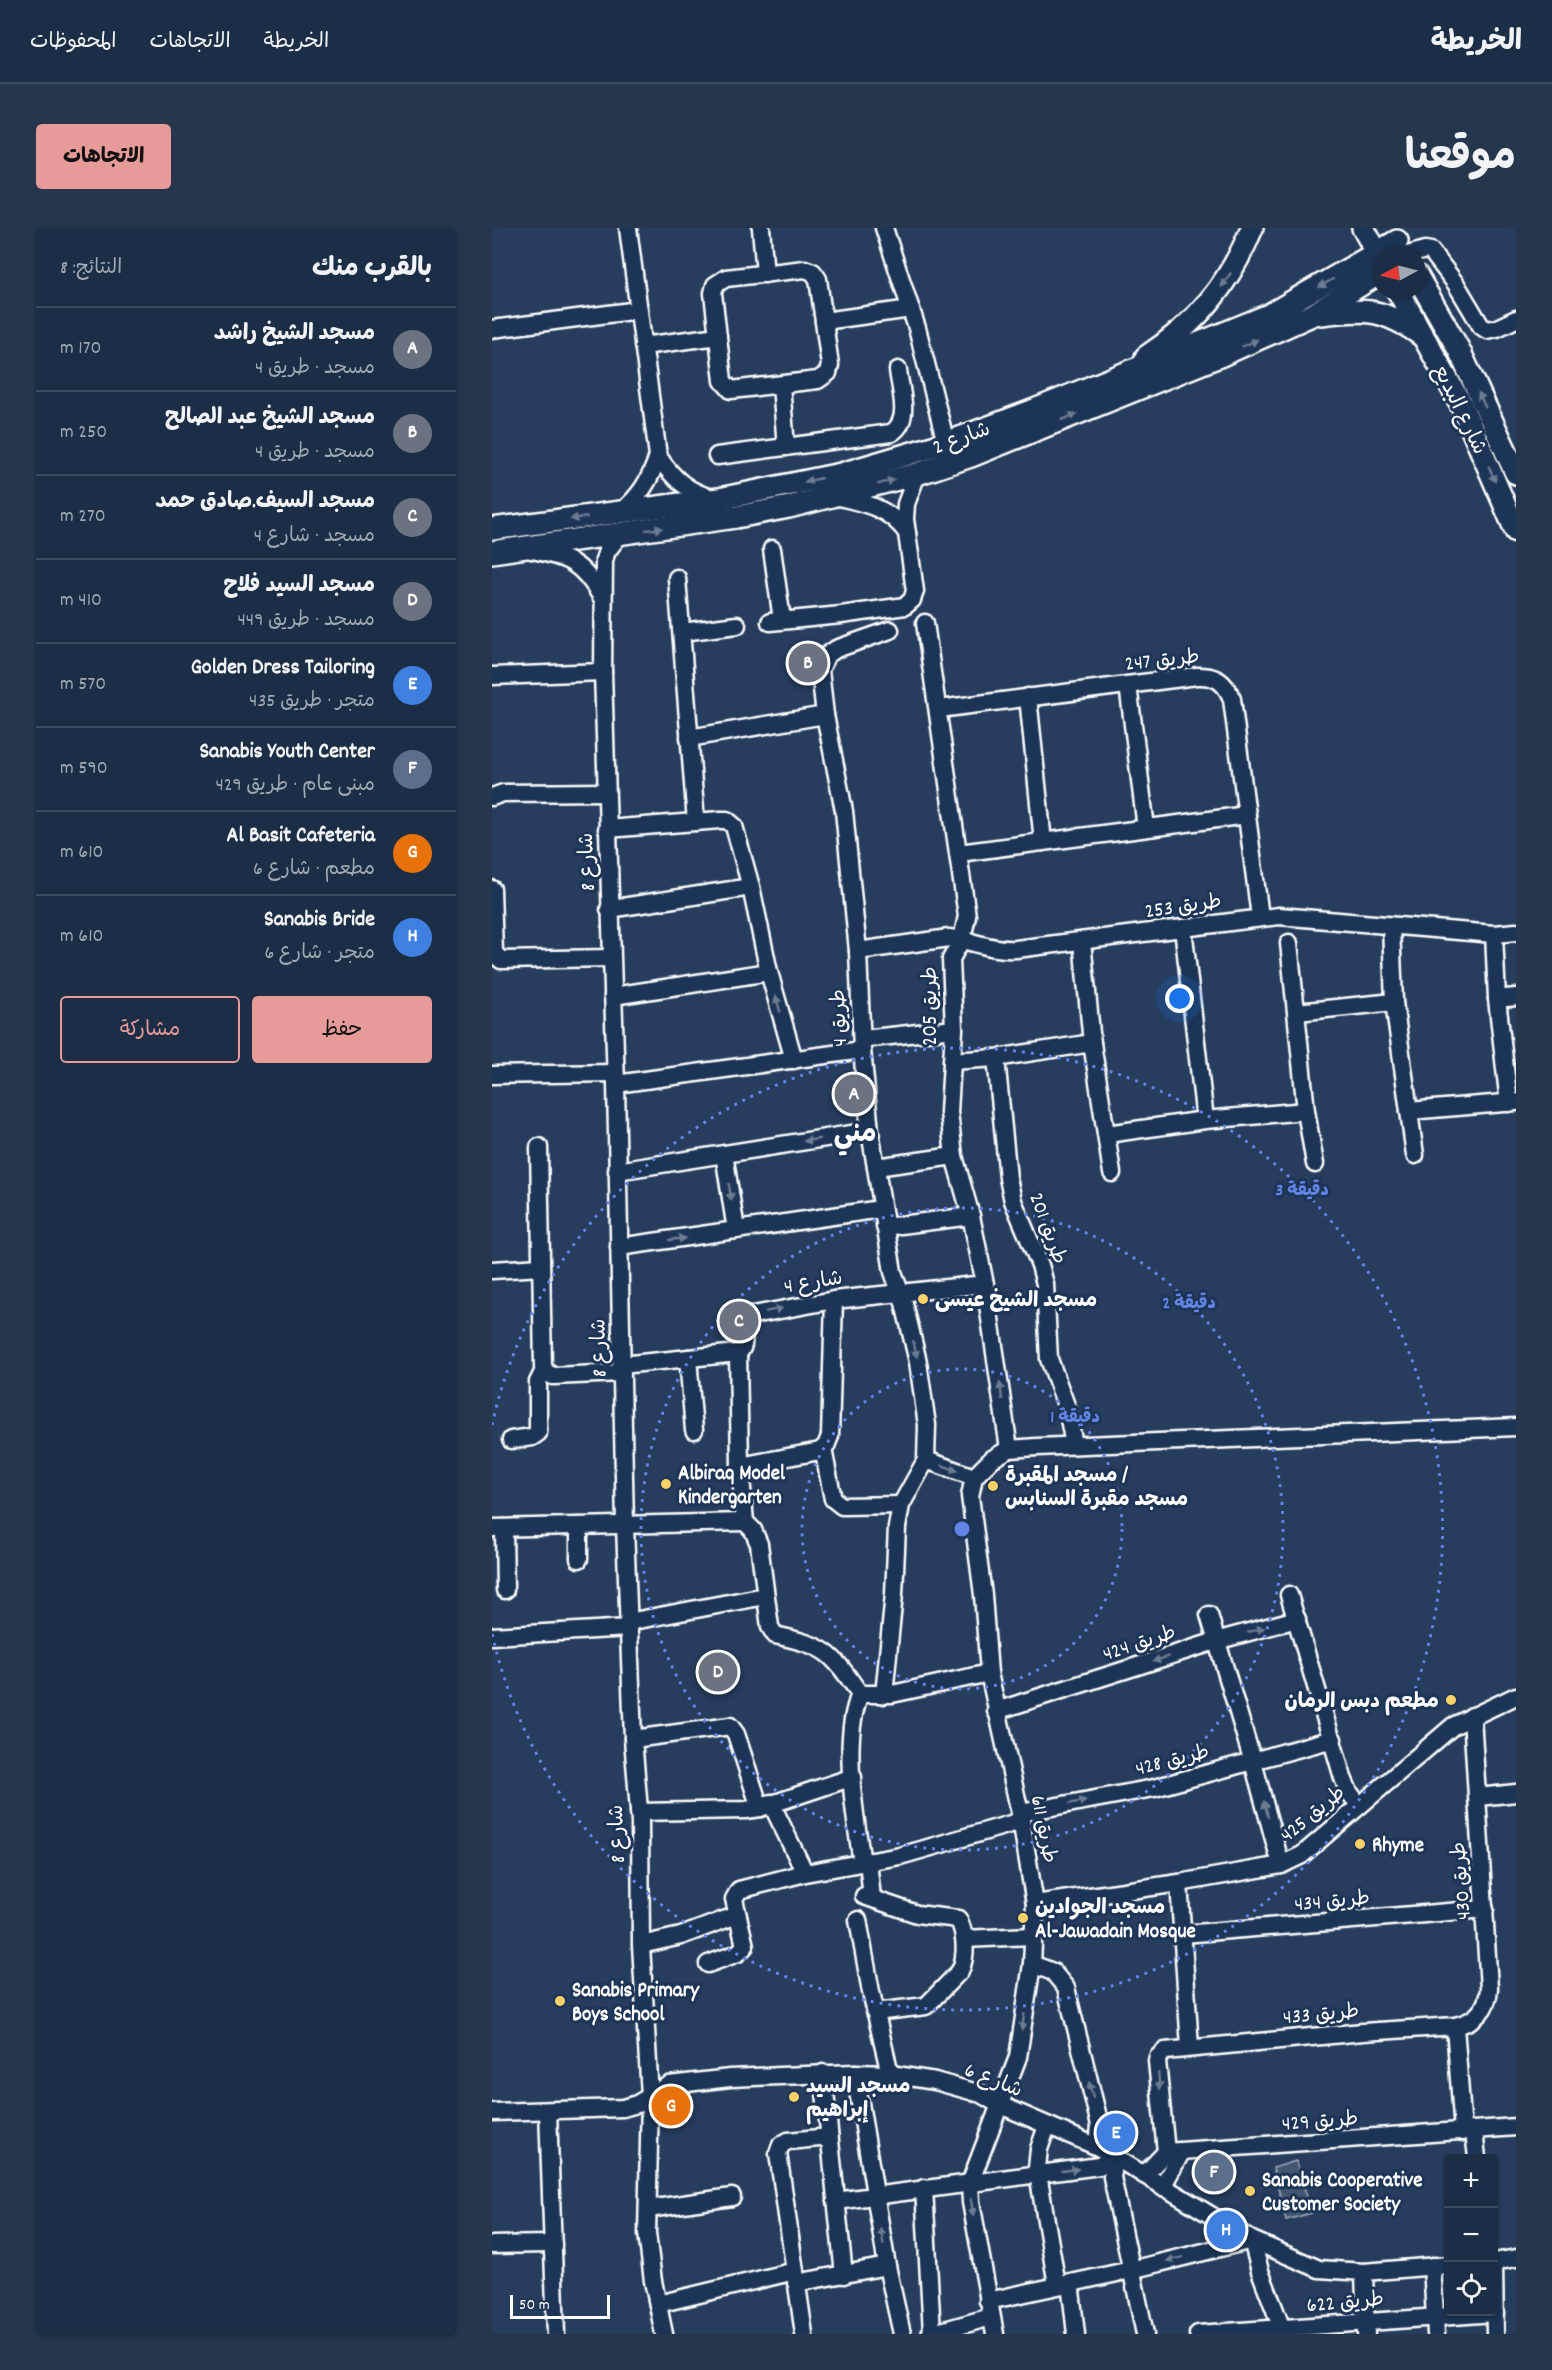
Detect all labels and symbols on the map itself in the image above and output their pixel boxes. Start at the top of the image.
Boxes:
north arrow [1372,246,1426,300]
one-way arrow [1220,272,1231,288]
one-way arrow [1318,278,1335,288]
one-way arrow [1241,338,1258,347]
street label: شارع البديع [1424,360,1493,460]
one-way arrow [1478,392,1487,409]
one-way arrow [1061,412,1079,422]
street label: شارع 2 [929,416,995,464]
one-way arrow [1487,465,1497,483]
one-way arrow [803,476,822,486]
one-way arrow [877,477,895,486]
one-way arrow [569,514,588,523]
one-way arrow [645,525,664,534]
pin: B [788,640,828,686]
street label: طريق 247 [1124,643,1201,681]
street label: شارع 8 [573,832,605,892]
street label: طريق 253 [1143,888,1224,928]
street label: طريق 205 [917,966,947,1046]
your location [1165,984,1194,1013]
street label: طريق 4 [825,989,857,1047]
one-way arrow [773,995,782,1013]
pin: A [834,1072,874,1116]
district label: مني [834,1116,876,1156]
one-way arrow [802,1136,821,1145]
text: 3 دقيقة [1275,1179,1329,1204]
one-way arrow [726,1183,735,1202]
street label: طريق 201 [1019,1189,1073,1269]
one-way arrow [667,1234,686,1243]
street label: شارع 4 [782,1265,845,1303]
place label: مسجد الشيخ عيسى [935,1287,1097,1317]
marker: مسجد الشيخ عيسى [916,1292,930,1306]
text: 2 دقيقة [1162,1292,1216,1317]
pin: C [720,1298,758,1344]
one-way arrow [765,1305,784,1315]
street label: شارع 8 [585,1318,617,1378]
one-way arrow [911,1340,920,1359]
one-way arrow [996,1382,1005,1401]
text: 1 دقيقة [1050,1406,1100,1431]
place label: Albiraq Model Kindergarten [678,1460,786,1514]
place label: مسجد المقبرة / مسجد مقبرة السنابس [1005,1462,1188,1516]
one-way arrow [941,1464,959,1474]
marker: Albiraq Model Kindergarten [659,1477,673,1491]
marker: مسجد المقبرة / مسجد مقبرة السنابس [986,1479,1000,1493]
centre of rings [952,1519,972,1539]
street label: طريق 424 [1099,1619,1180,1671]
one-way arrow [1248,1625,1266,1634]
pin: D [698,1650,738,1694]
one-way arrow [1152,1655,1170,1664]
place label: مطعم دبس الرمان [1284,1688,1439,1718]
marker: مطعم دبس الرمان [1444,1693,1458,1707]
street label: طريق 428 [1133,1738,1213,1786]
street label: طريق 425 [1275,1780,1353,1851]
street label: طريق 611 [1021,1793,1063,1866]
one-way arrow [1068,1797,1087,1806]
one-way arrow [1260,1800,1270,1818]
street label: شارع 8 [603,1804,635,1864]
place label: Rhyme [1372,1832,1424,1862]
marker: Rhyme [1353,1837,1367,1851]
street label: طريق 430 [1445,1841,1481,1921]
street label: طريق 434 [1293,1885,1371,1921]
place label: مسجد الجوادين Al-Jawadain Mosque [1035,1894,1196,1948]
marker: مسجد الجوادين Al-Jawadain Mosque [1016,1911,1030,1925]
place label: Sanabis Primary Boys School [572,1977,700,2031]
marker: Sanabis Primary Boys School [553,1994,567,2008]
street label: طريق 433 [1282,1998,1361,2034]
one-way arrow [1019,2012,1028,2031]
street label: شارع 6 [959,2057,1027,2107]
one-way arrow [1154,2071,1164,2090]
place label: مسجد السيد إبراهيم [806,2073,911,2127]
one-way arrow [1086,2081,1096,2099]
pin: G [652,2084,690,2128]
marker: مسجد السيد إبراهيم [787,2090,801,2104]
street label: طريق 429 [1281,2105,1359,2141]
pin: E [1096,2110,1136,2156]
pin: F [1194,2150,1234,2194]
one-way arrow [1061,2165,1080,2174]
place label: Sanabis Cooperative Customer Society [1262,2167,1422,2221]
marker: Sanabis Cooperative Customer Society [1243,2184,1257,2198]
one-way arrow [967,2198,976,2217]
pin: H [1206,2208,1246,2252]
one-way arrow [877,2226,886,2245]
one-way arrow [1165,2255,1184,2265]
street label: طريق 622 [1305,2286,1385,2322]
scale bar [510,2292,610,2320]

